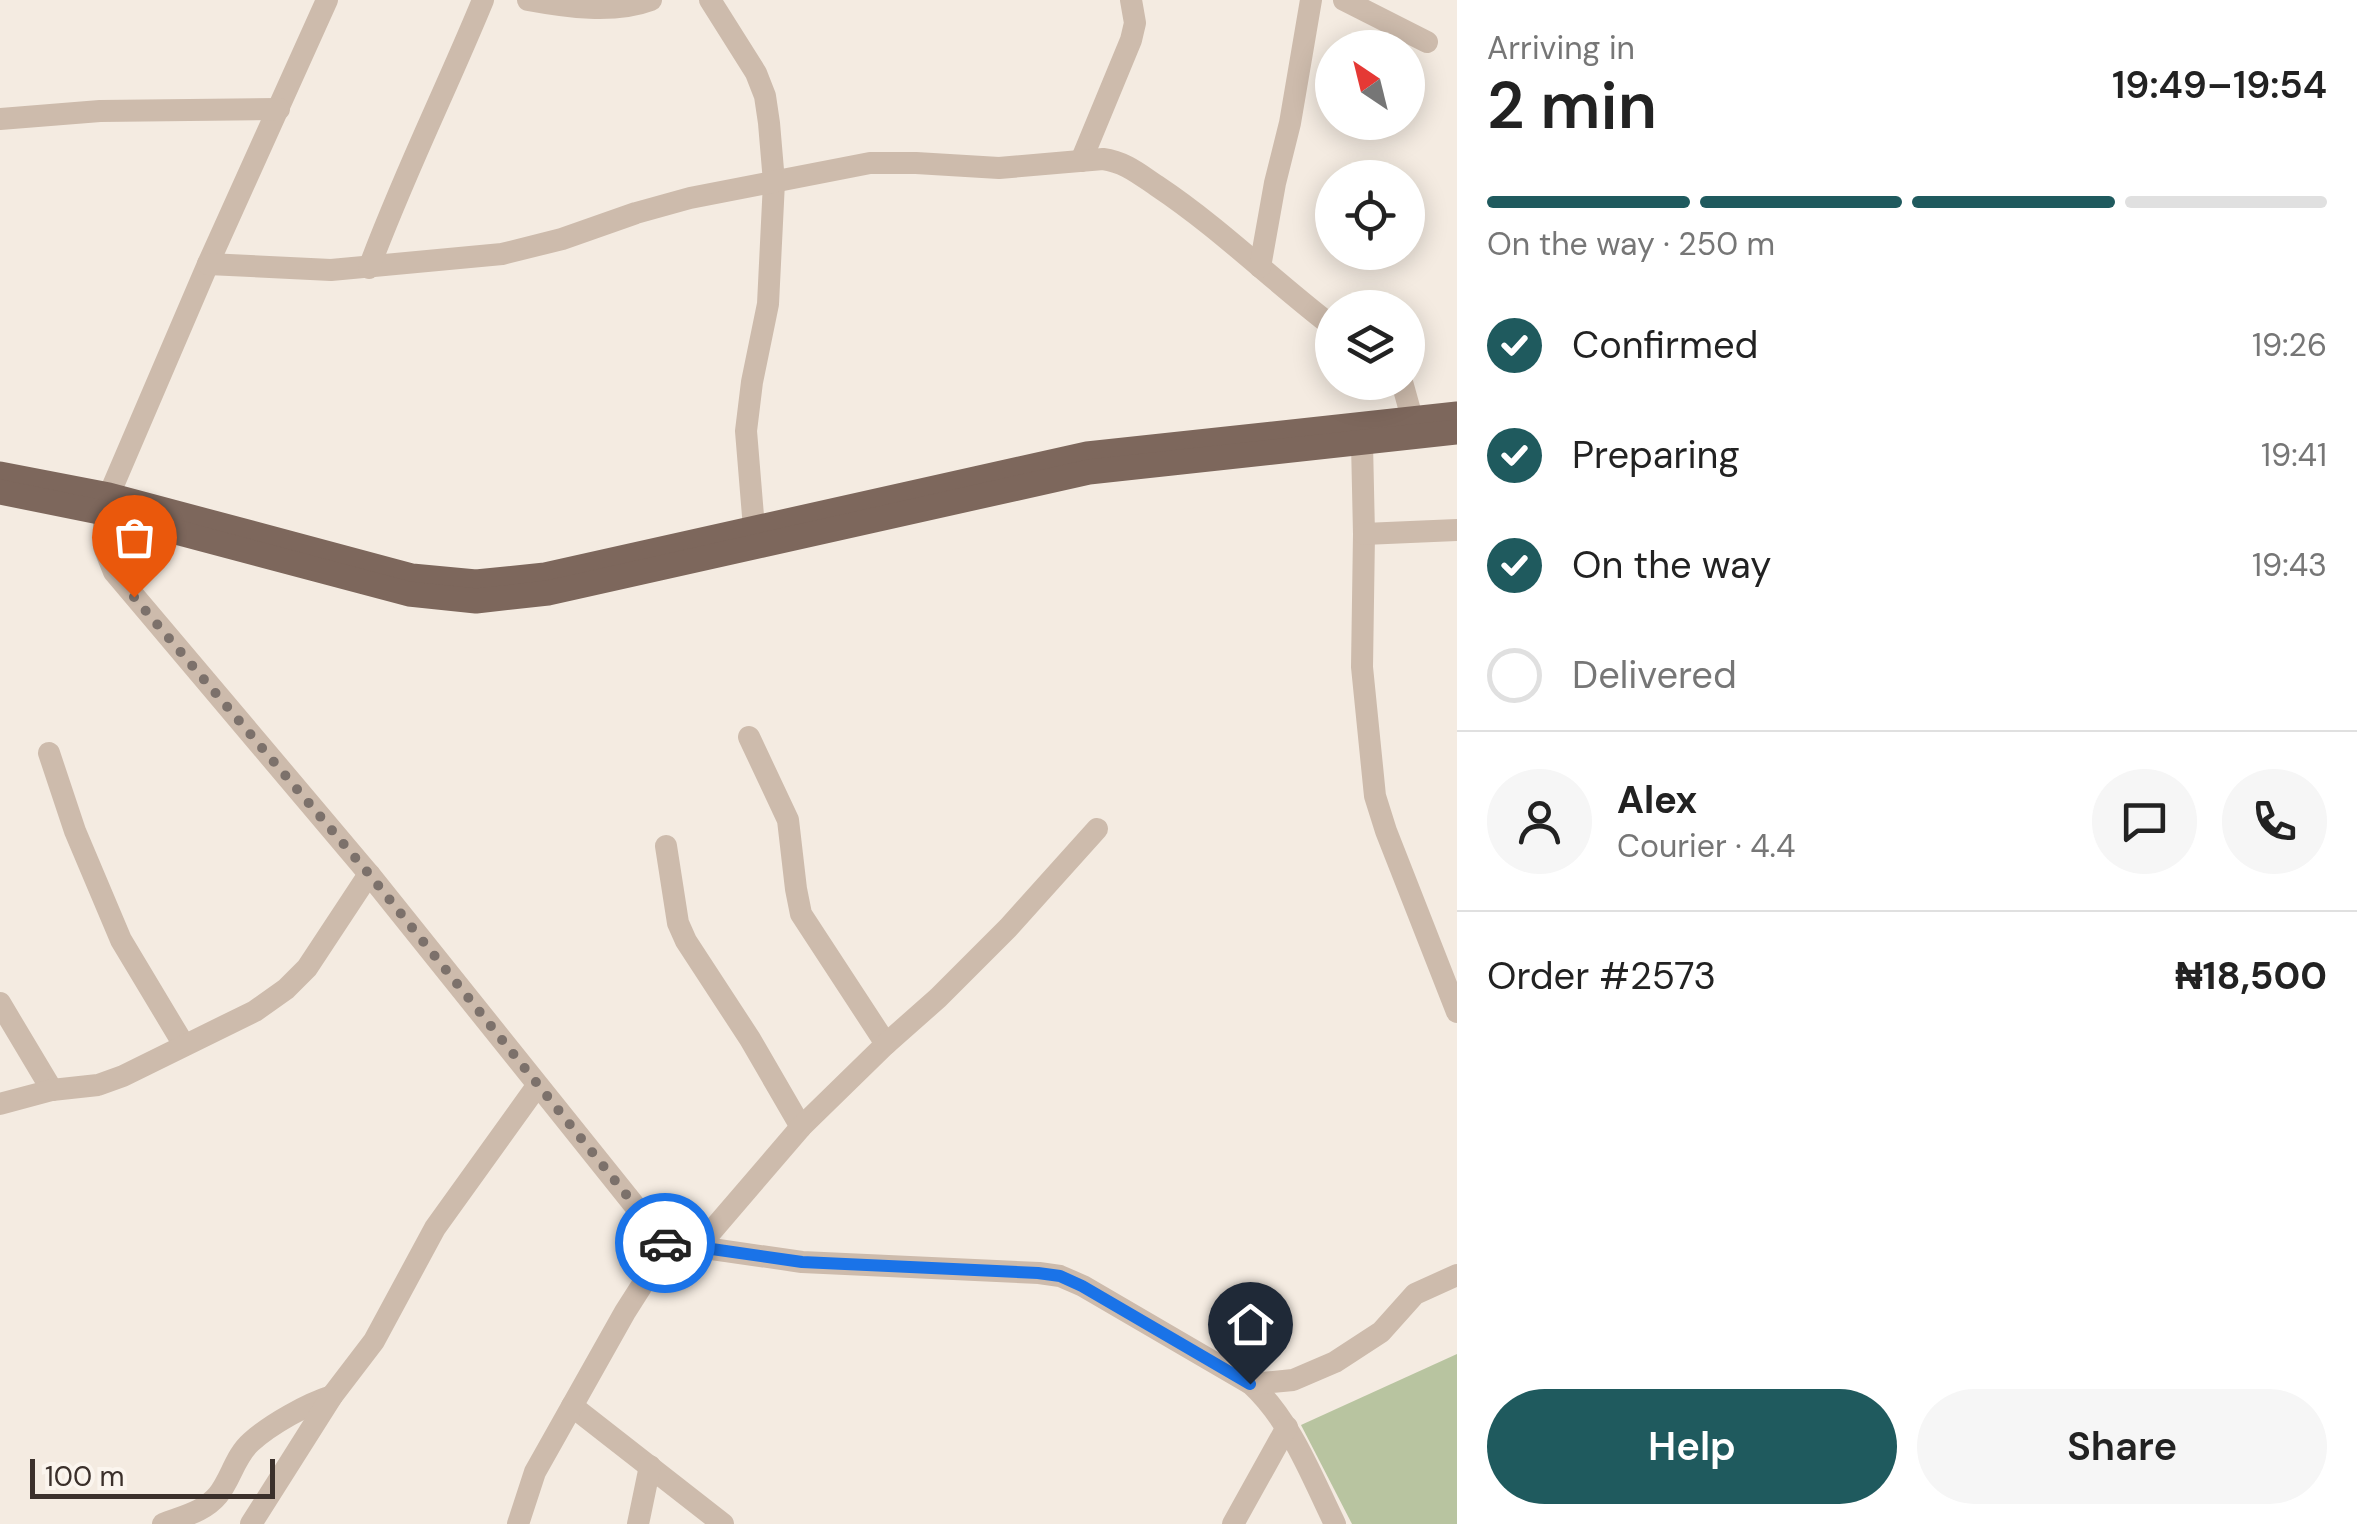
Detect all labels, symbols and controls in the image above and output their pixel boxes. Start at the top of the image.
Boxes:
text: Arriving in [1487,27,1635,69]
north arrow [1315,30,1425,140]
map controls [1315,30,1425,400]
text: 19:49–19:54 [2112,60,2327,110]
text: 2 min [1487,64,1657,148]
button: locate [1315,160,1425,270]
text: On the way · 250 m [1487,223,1775,265]
button: layers [1315,290,1425,400]
icon: check [1487,318,1542,373]
text: Confirmed [1572,320,1758,370]
text: 19:26 [2252,324,2327,366]
icon: check [1487,428,1542,483]
text: Preparing [1572,430,1740,480]
text: 19:41 [2261,434,2327,476]
pin [92,495,177,598]
icon: bag [107,510,162,565]
icon: check [1487,538,1542,593]
text: On the way [1572,540,1771,590]
text: 19:43 [2252,544,2327,586]
text: Delivered [1572,650,1737,700]
button: person [1487,769,1592,874]
button: chat [2092,769,2197,874]
button: phone [2222,769,2327,874]
text: Alex [1617,775,1697,825]
text: Courier · 4.4 [1617,825,1795,867]
text: Order #2573 [1487,951,1716,1001]
text: ₦18,500 [2175,951,2327,1001]
courier [615,1193,715,1293]
icon: car [638,1216,693,1271]
pin [1208,1282,1293,1385]
icon: home [1223,1297,1278,1352]
button: Help [1487,1389,1897,1504]
button: Share [1917,1389,2327,1504]
scale bar [30,1454,275,1498]
text: 100 m [45,1458,124,1495]

